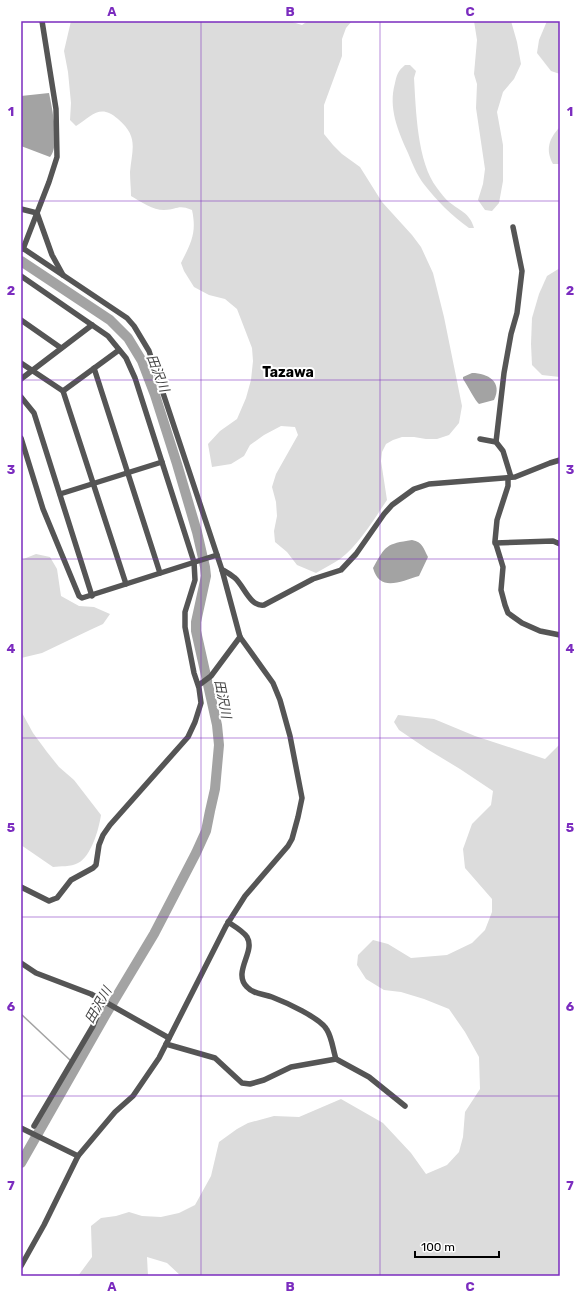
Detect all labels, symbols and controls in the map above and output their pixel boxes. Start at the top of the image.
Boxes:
text: A [107,4,117,19]
text: B [285,4,295,19]
text: C [465,4,475,19]
text: 1 [8,104,14,119]
text: 1 [567,104,573,119]
text: 2 [7,283,15,298]
text: 2 [566,283,574,298]
water label: 田沢川 [144,352,173,396]
district label: Tazawa [262,364,314,381]
text: 3 [7,462,16,477]
text: 3 [566,462,575,477]
text: 4 [7,641,16,656]
text: 4 [566,641,575,656]
water label: 田沢川 [212,678,234,722]
text: 5 [7,820,15,835]
text: 5 [566,820,574,835]
water label: 田沢川 [82,983,115,1026]
text: 6 [7,999,16,1014]
text: 6 [566,999,575,1014]
text: 7 [7,1178,15,1193]
text: 7 [566,1178,574,1193]
scale bar [415,1233,499,1259]
text: 100 m [421,1240,455,1254]
text: A [107,1279,117,1294]
text: B [285,1279,295,1294]
text: C [465,1279,475,1294]

